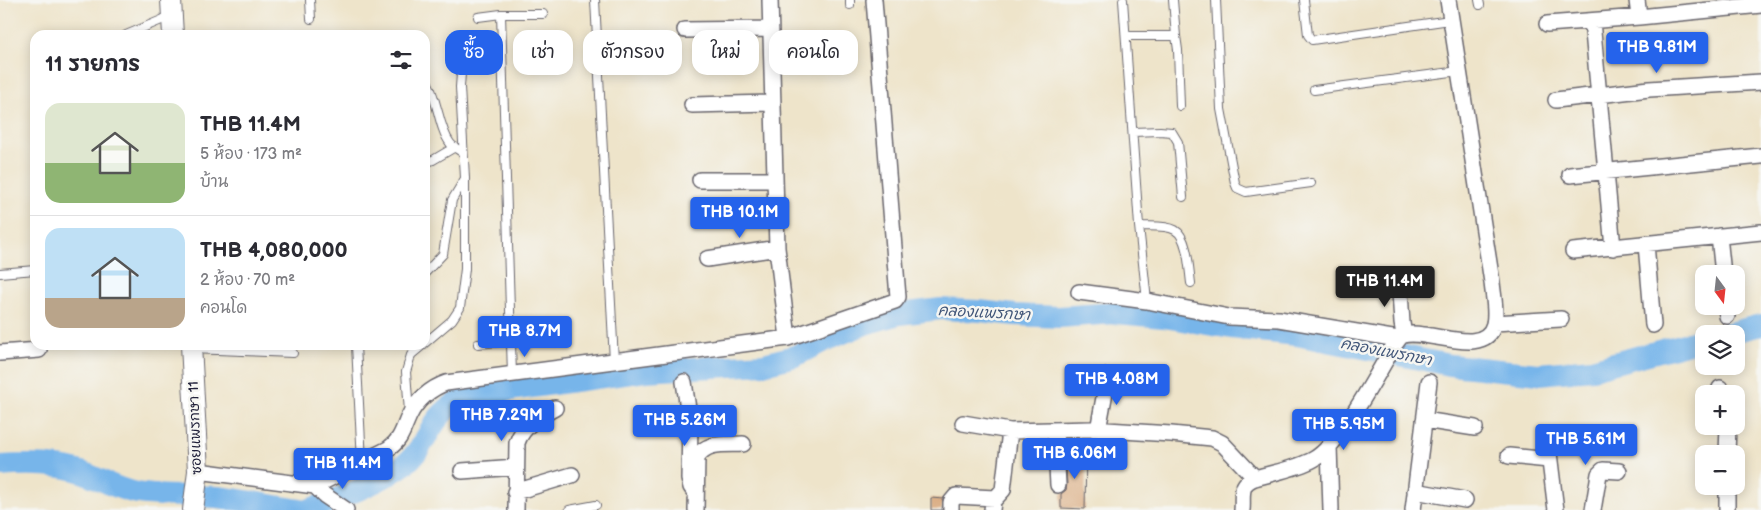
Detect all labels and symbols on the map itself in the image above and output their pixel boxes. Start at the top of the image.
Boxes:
pin: THB 9.81M [1600,32,1714,74]
pin: THB 10.1M [683,196,797,239]
north arrow [1695,265,1745,315]
pin: THB 11.4M [1328,266,1442,308]
water label: คลองแพรกษา [937,301,1032,325]
pin: THB 8.7M [473,316,577,358]
water label: คลองแพรกษา [1339,334,1435,370]
pin: THB 4.08M [1060,364,1174,406]
street label: ซอยแพรกษา 11 [185,381,205,475]
pin: THB 7.29M [445,400,559,442]
pin: THB 5.26M [628,404,742,447]
pin: THB 5.95M [1287,408,1401,451]
pin: THB 5.61M [1529,424,1643,466]
pin: THB 6.06M [1018,438,1132,480]
pin: THB 11.4M [286,448,400,490]

